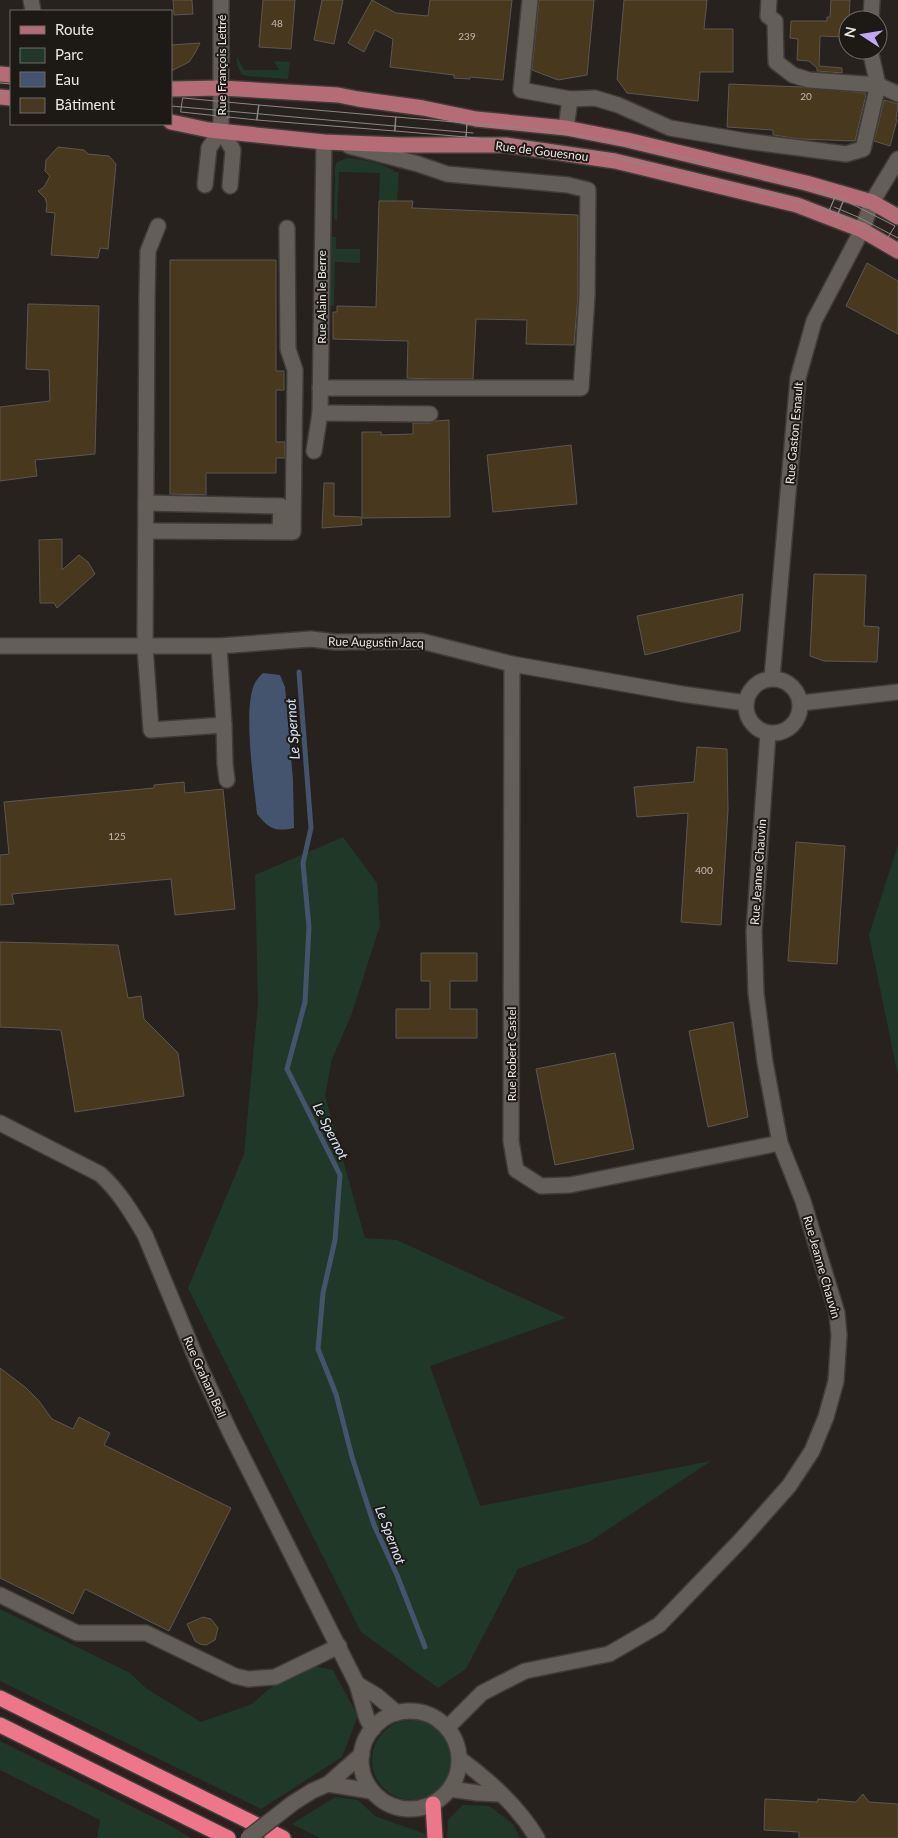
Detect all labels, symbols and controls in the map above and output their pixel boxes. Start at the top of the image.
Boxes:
legend [10,10,172,125]
north arrow [838,10,888,60]
street label: Rue François Lettré [214,15,229,115]
house number: 48 [271,17,283,29]
text: Route [55,20,94,38]
text: N [840,25,859,39]
house number: 239 [458,30,476,42]
text: Parc [55,45,84,63]
text: Eau [55,70,79,88]
house number: 20 [800,90,812,102]
text: Bâtiment [55,95,116,113]
street label: Rue de Gouesnou [495,138,589,164]
street label: Rue Alain le Berre [314,250,329,344]
street label: Rue Gaston Esnault [782,381,806,485]
street label: Rue Augustin Jacq [328,634,424,650]
water label: Le Spernot [281,698,303,760]
street label: Rue Jeanne Chauvin [747,819,769,925]
house number: 125 [108,830,126,842]
house number: 400 [695,864,713,876]
street label: Rue Robert Castel [504,1007,519,1101]
water label: Le Spernot [309,1100,353,1162]
street label: Rue Jeanne Chauvin [800,1214,844,1320]
street label: Rue Graham Bell [180,1334,230,1420]
water label: Le Spernot [372,1503,410,1567]

